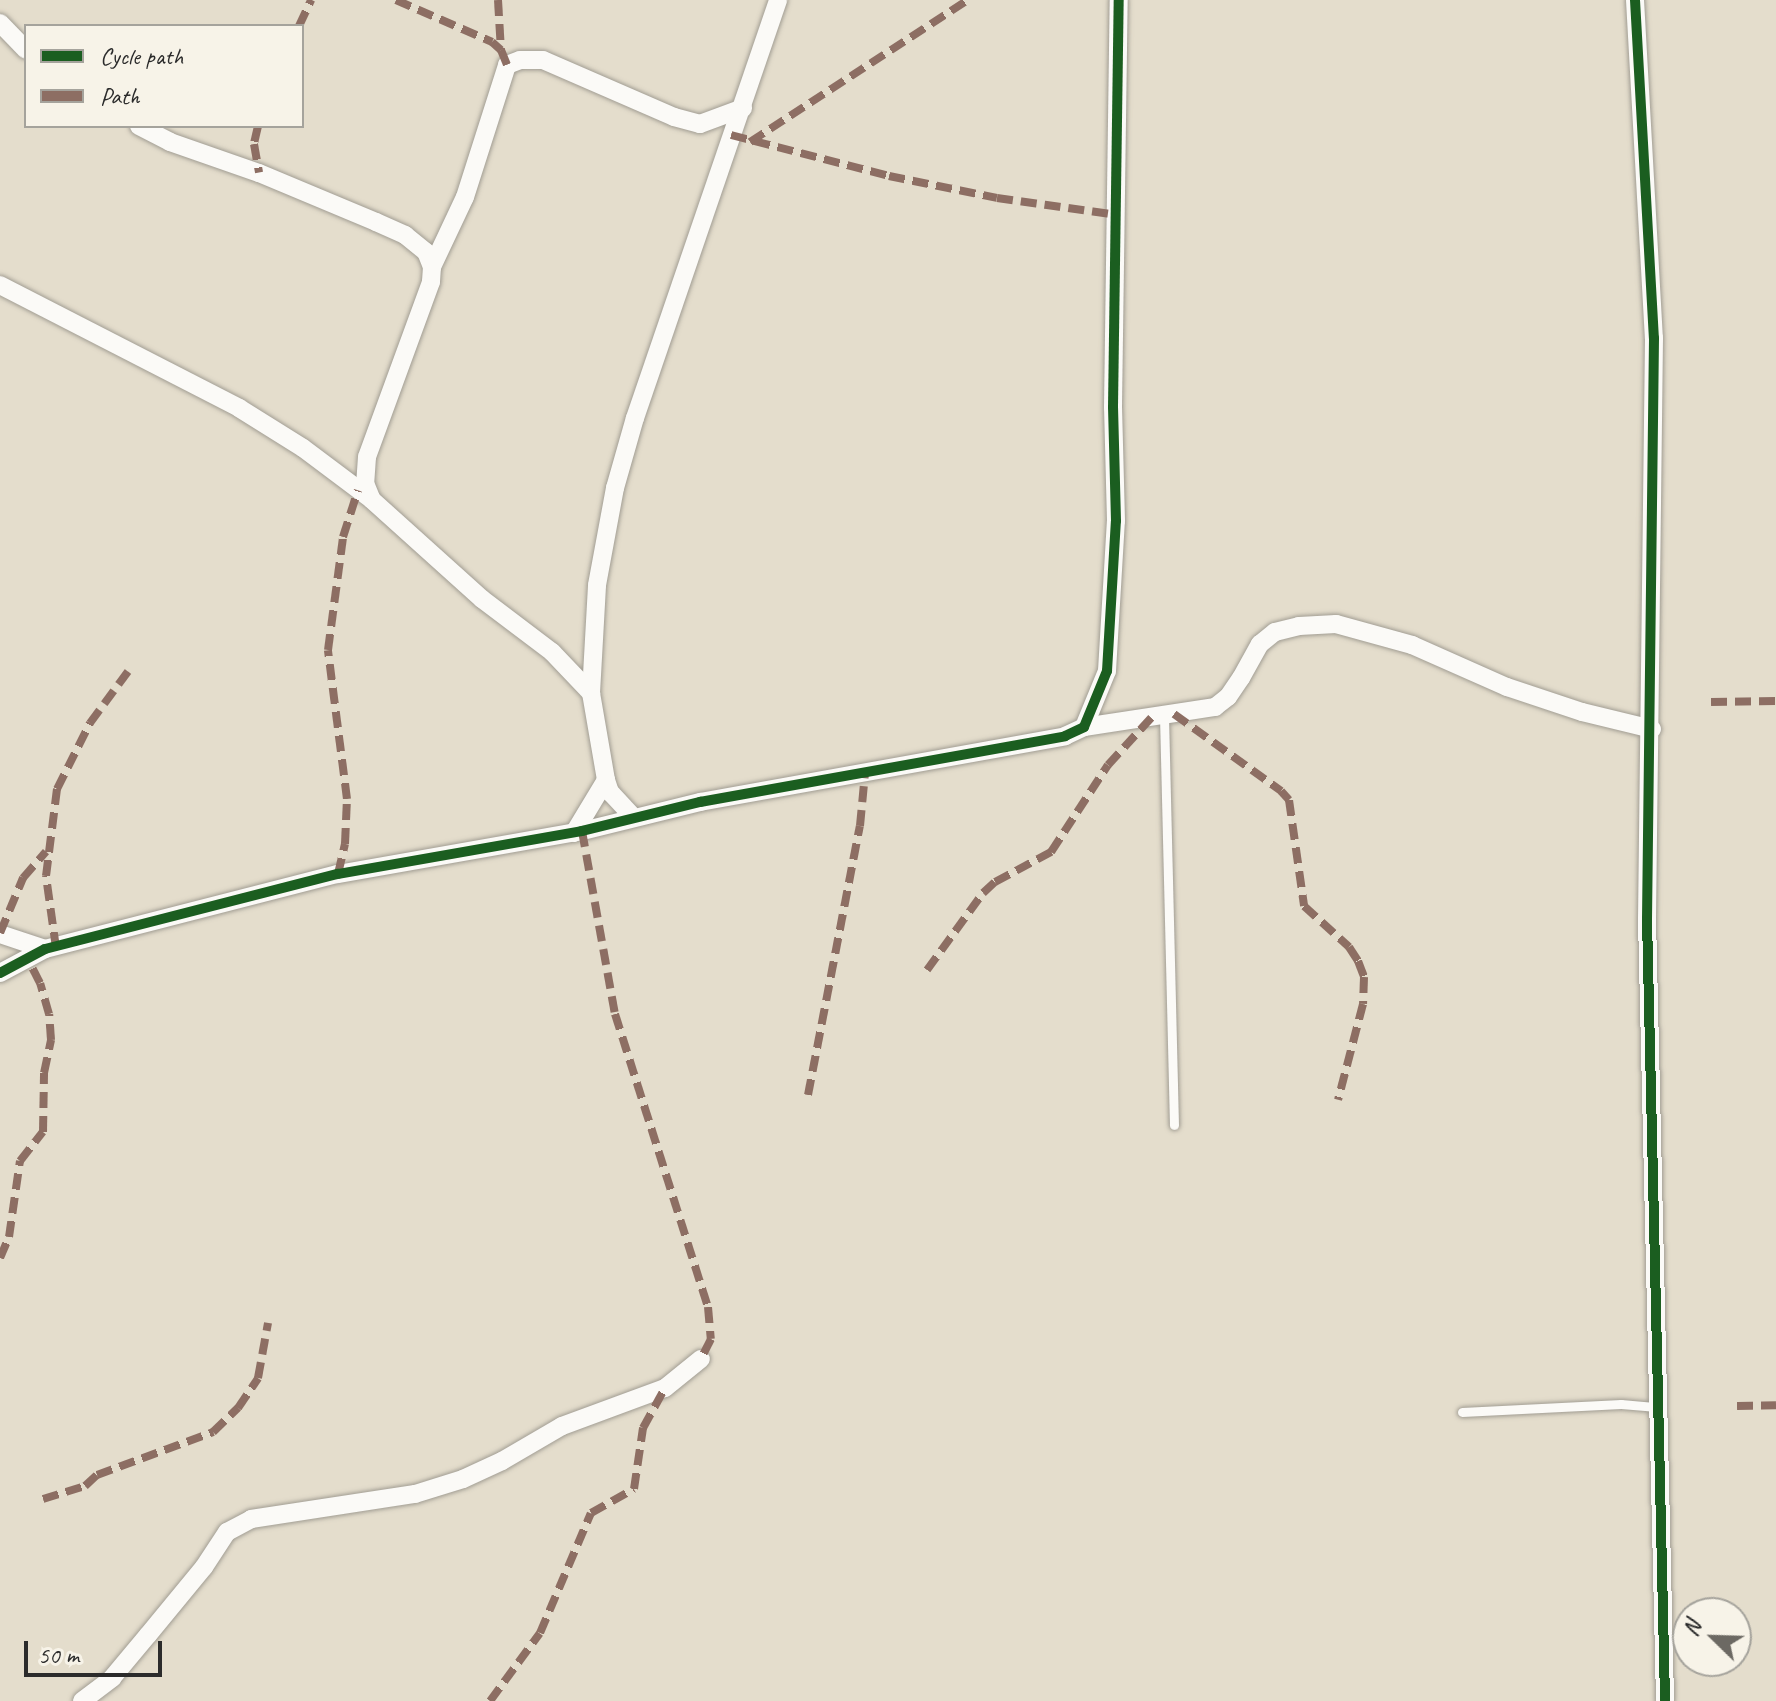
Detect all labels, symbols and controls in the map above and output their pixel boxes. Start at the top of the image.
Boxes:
legend [24,24,304,128]
text: Cycle path [100,41,183,71]
text: Path [100,81,140,111]
north arrow [1672,1597,1752,1677]
text: N [1676,1617,1707,1640]
scale bar [28,1625,166,1675]
text: 50 m [38,1640,79,1670]

